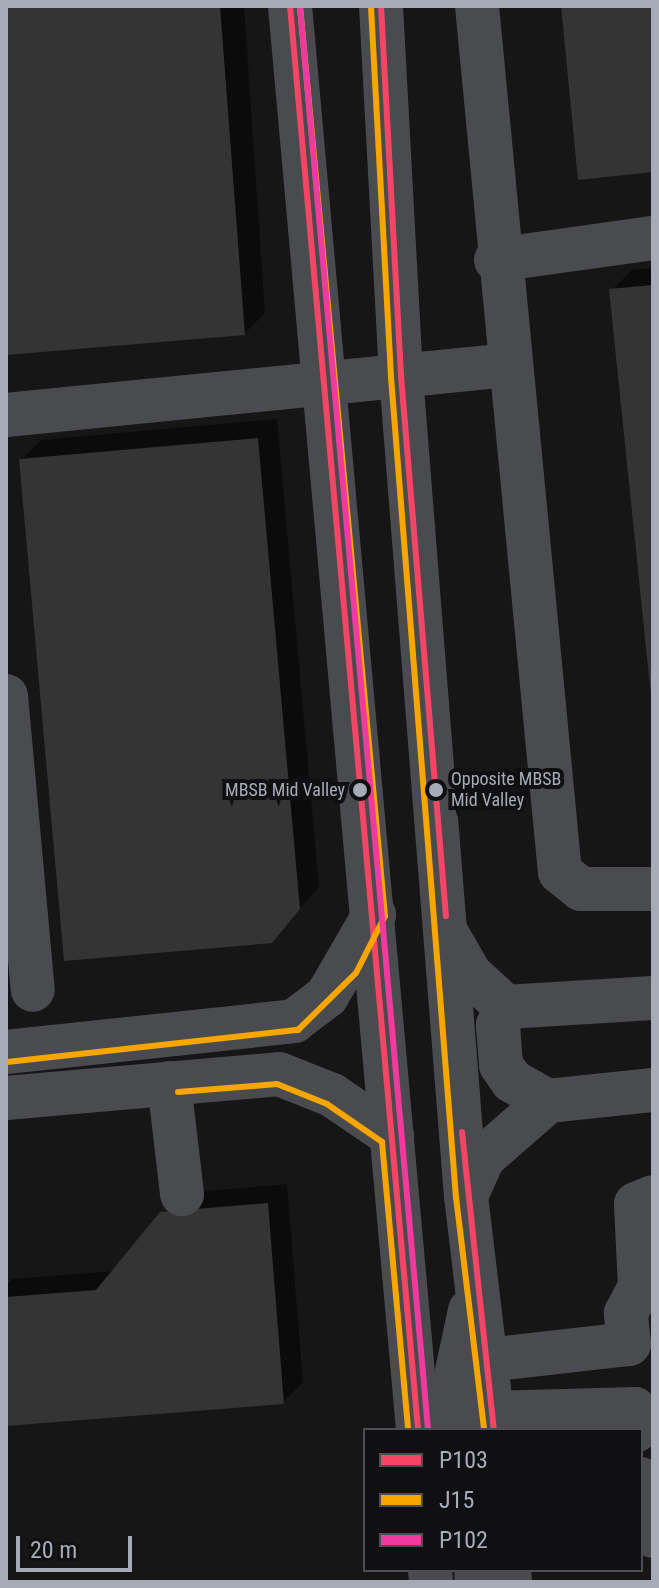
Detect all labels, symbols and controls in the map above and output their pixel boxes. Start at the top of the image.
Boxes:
place label: Opposite MBSB Mid Valley [451,769,561,812]
place label: MBSB Mid Valley [225,779,345,801]
marker: MBSB Mid Valley [352,782,368,798]
marker: Opposite MBSB Mid Valley [428,782,444,798]
legend [363,1428,643,1572]
text: P103 [439,1446,488,1474]
text: J15 [439,1486,474,1514]
scale bar [20,1520,136,1570]
text: P102 [439,1526,488,1554]
text: 20 m [30,1536,77,1564]

